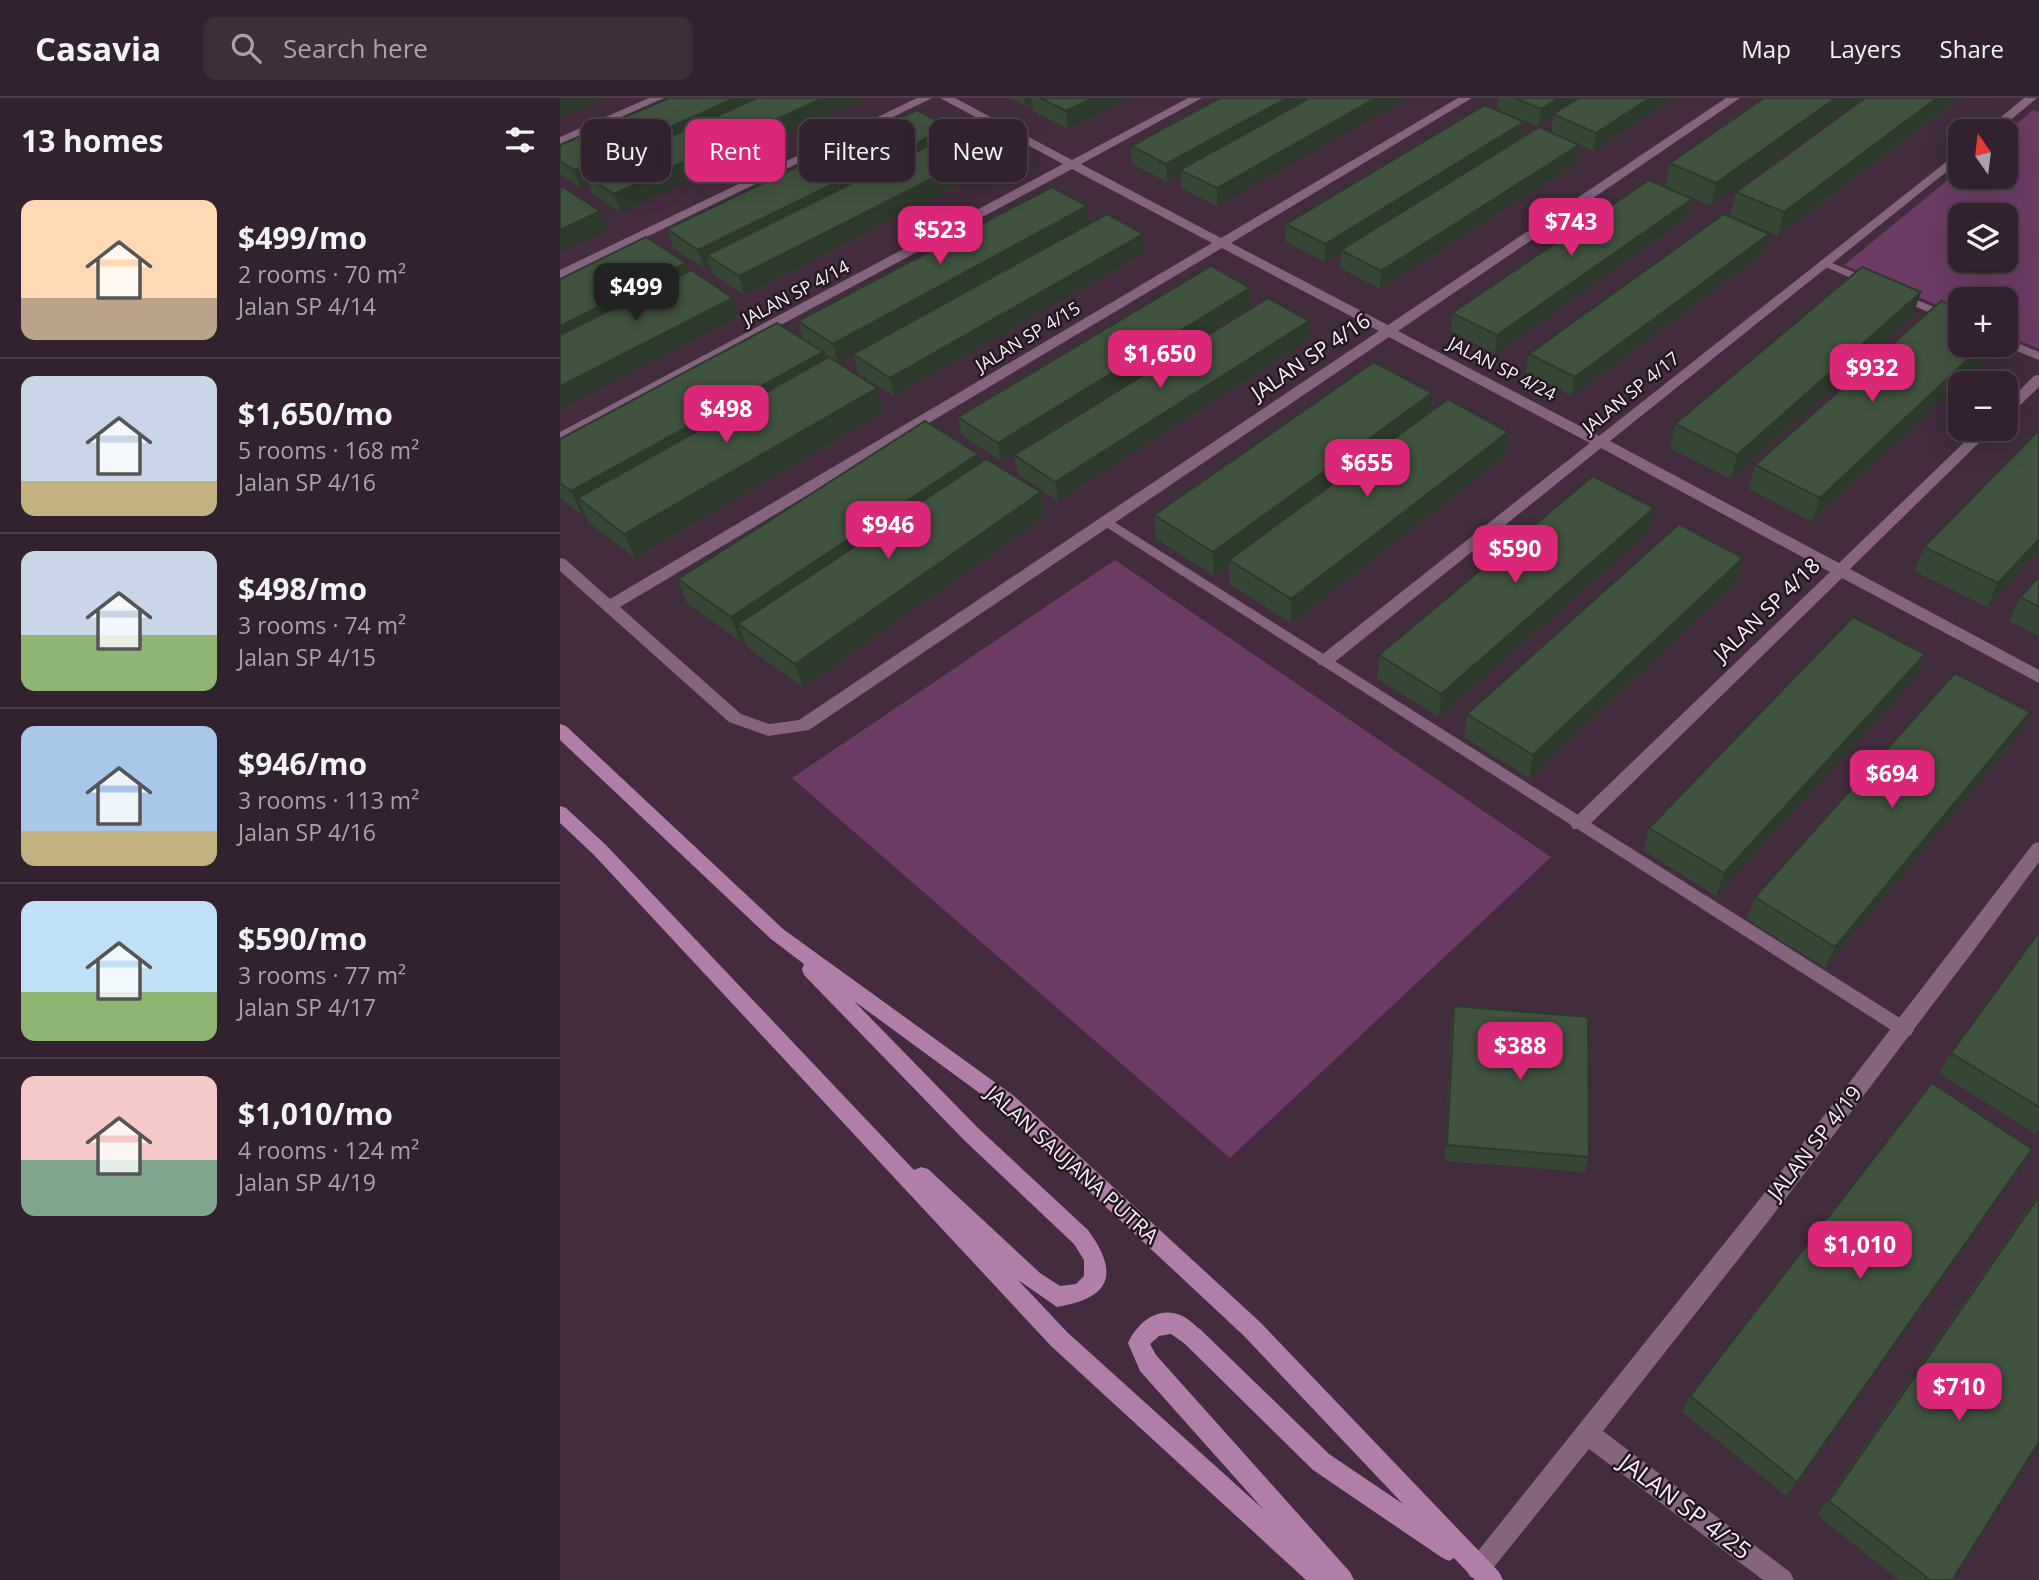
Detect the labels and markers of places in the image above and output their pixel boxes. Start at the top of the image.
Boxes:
pin: $743 [1530,198,1612,258]
pin: $523 [899,206,981,266]
pin: $499 [595,264,677,323]
pin: $1,650 [1103,330,1217,390]
pin: $932 [1831,344,1913,404]
pin: $498 [685,386,767,445]
pin: $655 [1326,440,1408,499]
pin: $946 [847,502,929,561]
pin: $590 [1474,526,1556,585]
pin: $694 [1851,750,1933,810]
pin: $388 [1479,1023,1561,1082]
pin: $1,010 [1803,1222,1917,1281]
pin: $710 [1918,1364,2000,1423]

